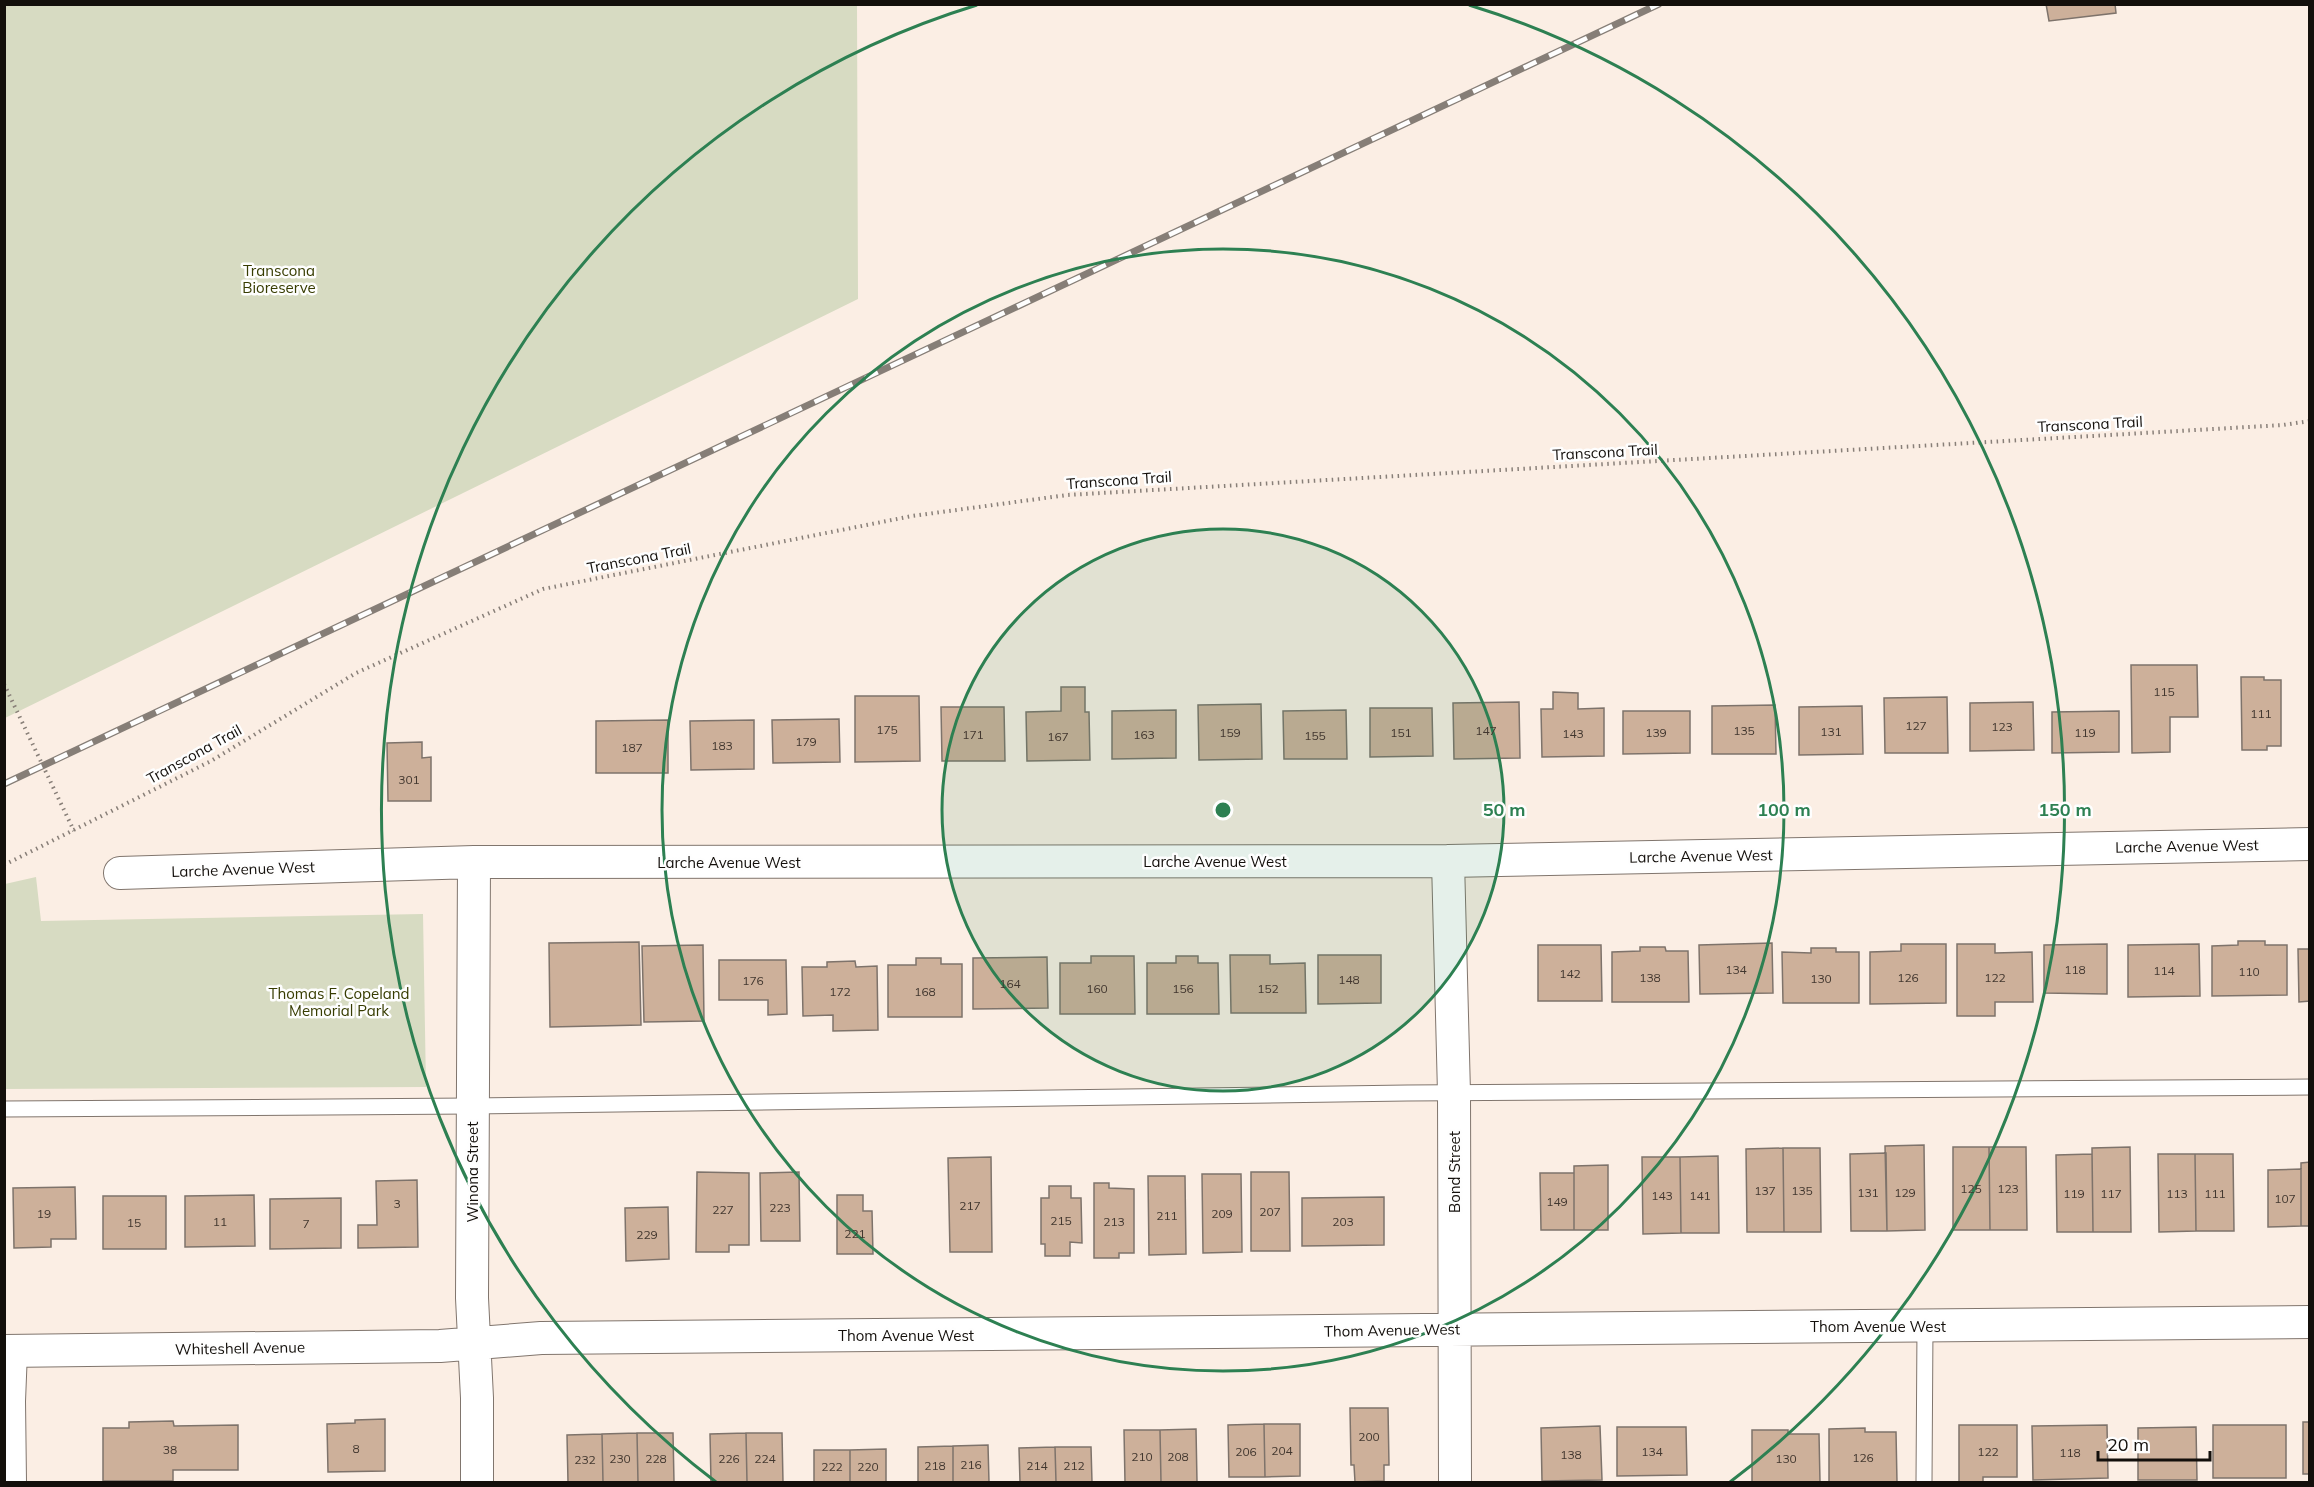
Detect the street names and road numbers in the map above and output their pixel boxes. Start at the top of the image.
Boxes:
street label: Transcona Trail [2037,412,2143,436]
street label: Transcona Trail [1552,440,1658,464]
street label: Transcona Trail [1066,467,1172,493]
street label: Transcona Trail [585,539,693,577]
street label: Transcona Trail [143,720,245,788]
street label: Larche Avenue West [2115,835,2259,857]
street label: Larche Avenue West [1629,845,1773,867]
street label: Larche Avenue West [1143,852,1287,871]
street label: Larche Avenue West [657,853,801,872]
street label: Larche Avenue West [171,857,315,881]
street label: Winona Street [463,1122,482,1222]
street label: Bond Street [1445,1131,1464,1213]
street label: Thom Avenue West [1810,1317,1946,1336]
street label: Thom Avenue West [1324,1319,1460,1341]
street label: Thom Avenue West [838,1326,974,1345]
street label: Whiteshell Avenue [175,1337,305,1359]

